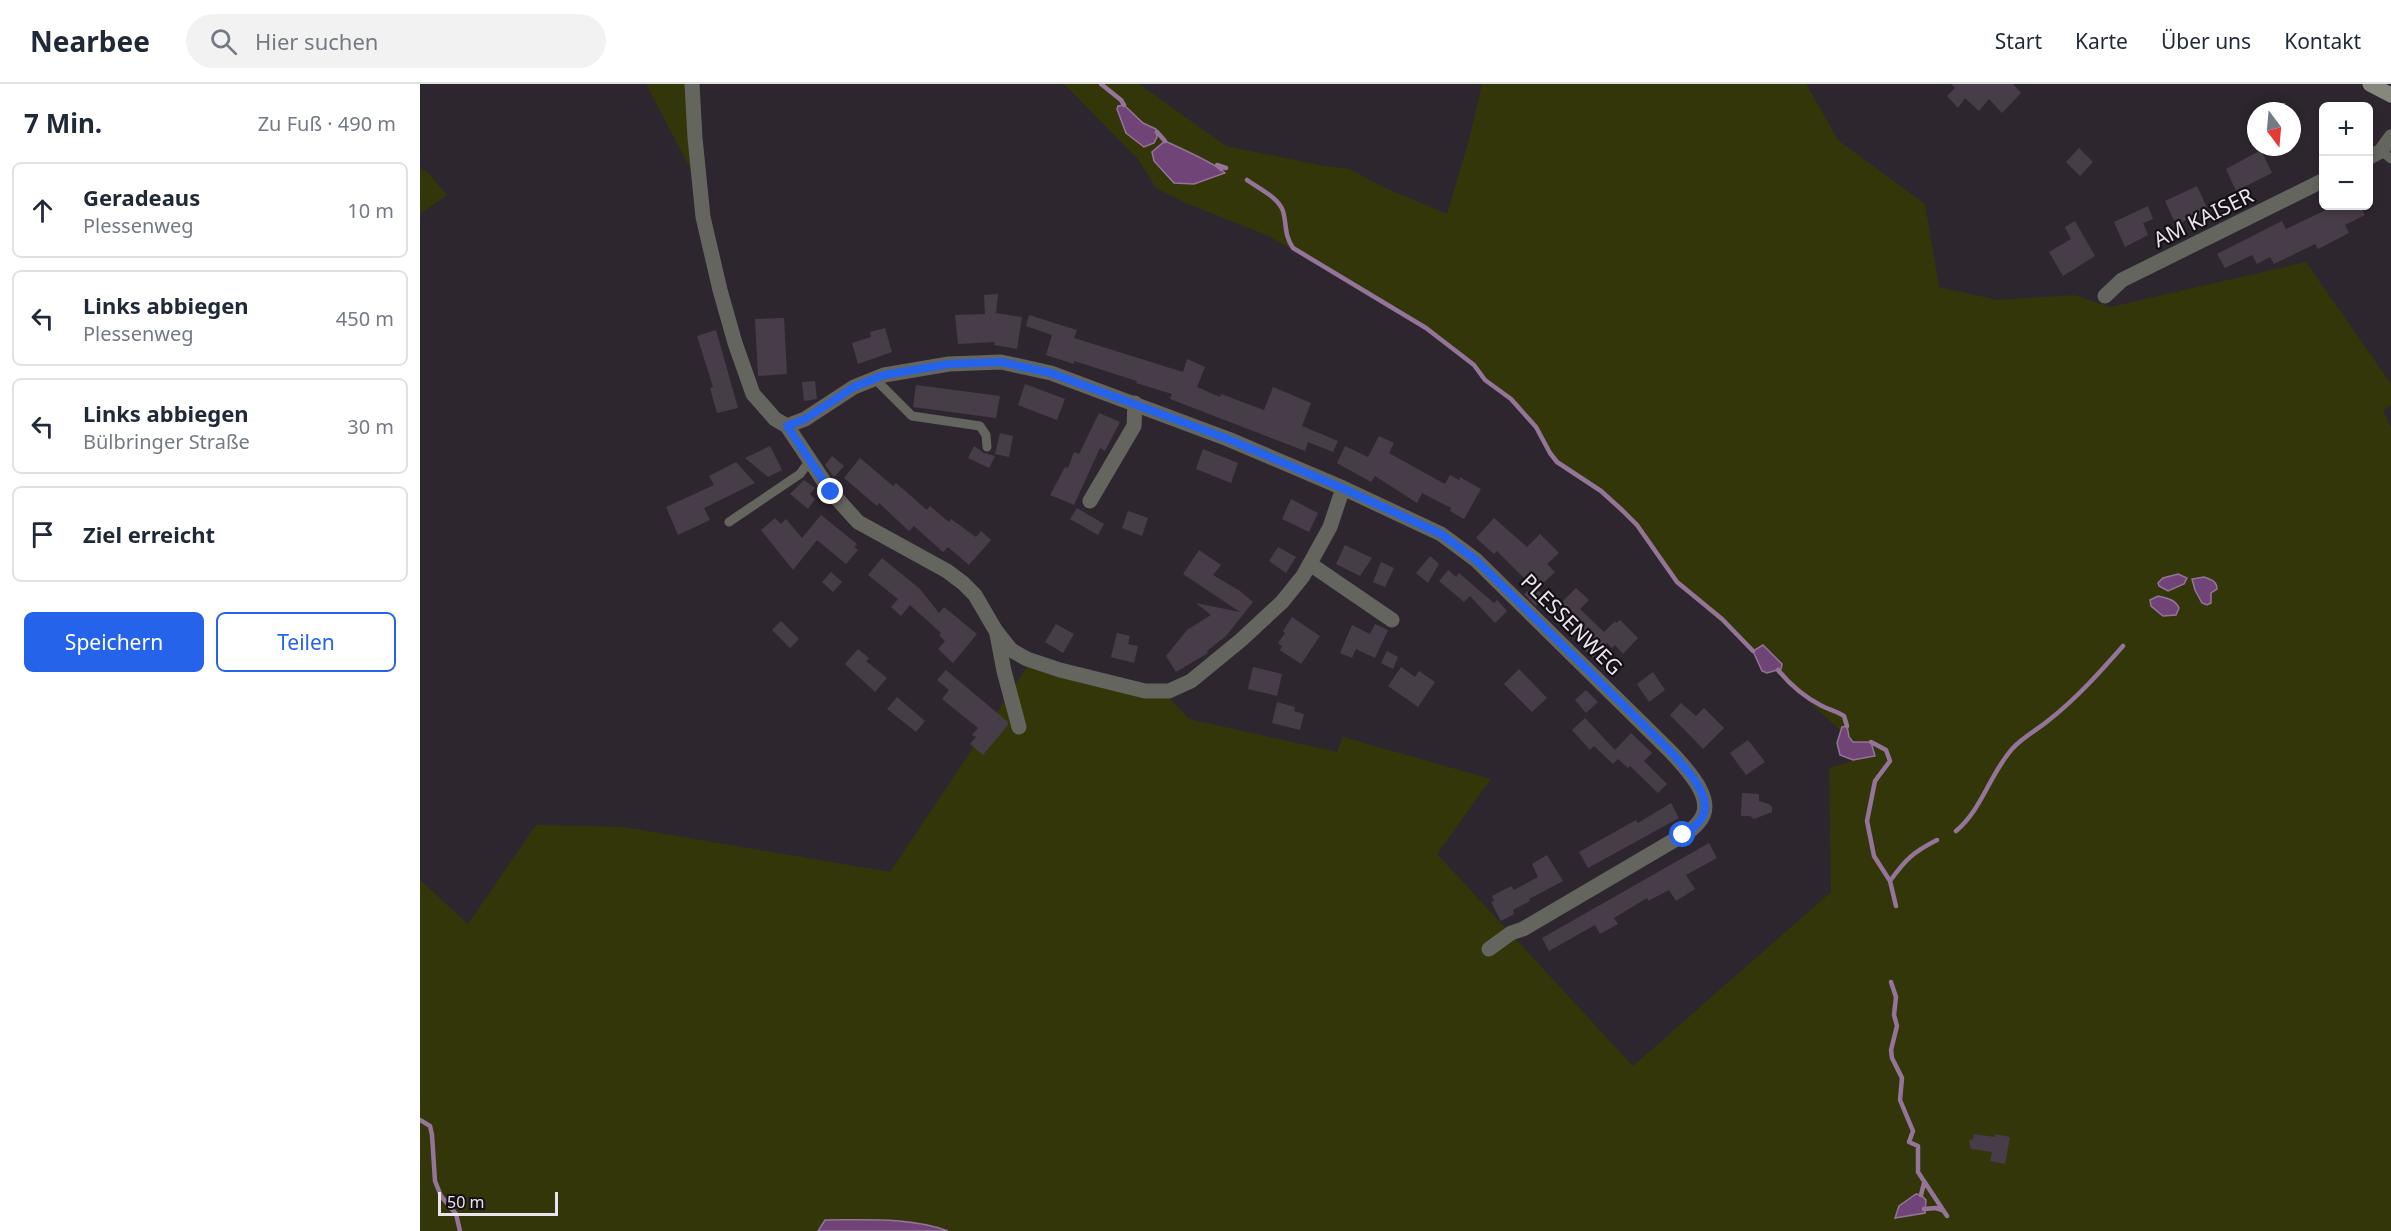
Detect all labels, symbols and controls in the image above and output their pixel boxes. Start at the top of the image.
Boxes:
search box [186,14,606,68]
text: Nearbee [30,22,150,60]
icon: search [207,25,240,58]
text: Hier suchen [255,26,378,56]
text: Start [1995,27,2042,55]
text: Karte [2075,27,2128,55]
text: Über uns [2161,27,2251,55]
text: Kontakt [2284,27,2361,55]
north arrow [2247,102,2301,156]
map controls [2319,102,2373,210]
button: + [2319,102,2373,156]
text: 7 Min. [24,105,102,141]
text: Zu Fuß · 490 m [258,110,396,137]
button: − [2319,156,2373,210]
street label: AM KAISER [2148,181,2258,253]
text: Geradeaus [83,182,200,212]
icon: ahead [26,194,59,227]
text: 10 m [347,197,394,224]
text: Plessenweg [83,212,194,239]
text: Links abbiegen [83,290,249,320]
icon: left [26,302,59,335]
text: 450 m [336,305,394,332]
text: Plessenweg [83,320,194,347]
text: Links abbiegen [83,398,249,428]
icon: left [26,410,59,443]
text: 30 m [347,413,394,440]
text: Bülbringer Straße [83,428,250,455]
route end [817,478,843,504]
icon: arrive [26,518,59,551]
text: Ziel erreicht [83,519,215,549]
street label: PLESSENWEG [1515,567,1629,681]
button: Speichern [24,612,204,672]
button: Teilen [216,612,396,672]
route start [1669,821,1695,847]
scale bar [438,1189,558,1216]
text: 50 m [447,1191,484,1213]

